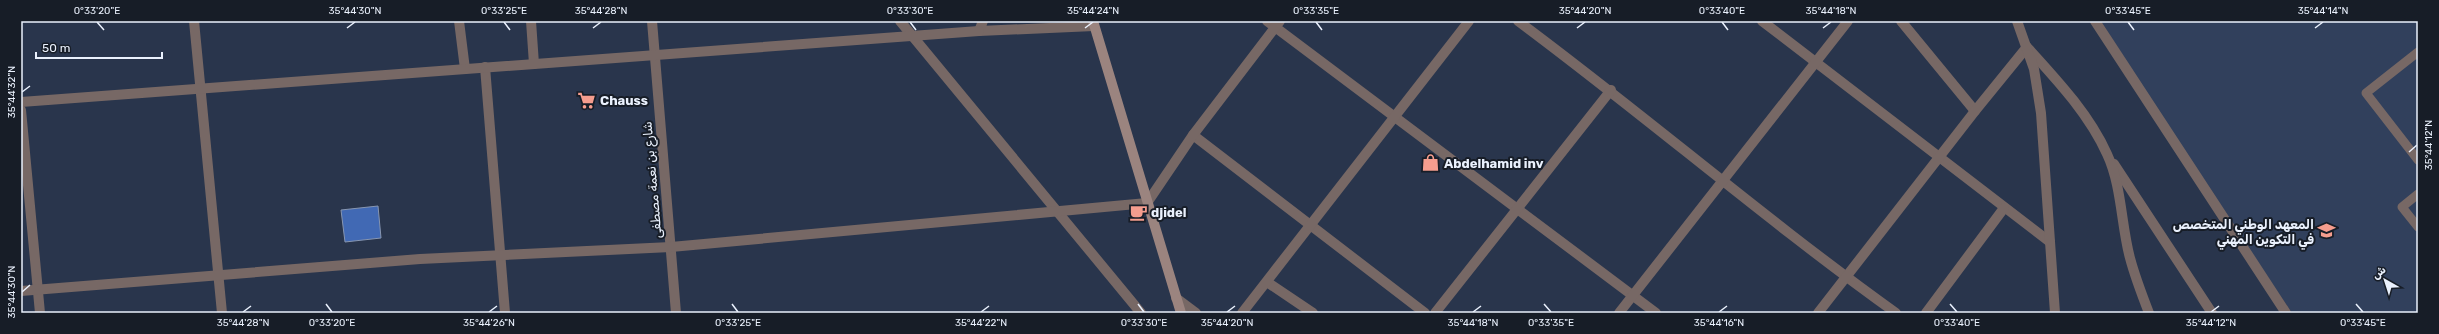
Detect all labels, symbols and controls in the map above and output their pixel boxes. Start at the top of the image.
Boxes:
text: 0°33'20"E [74,5,120,17]
text: 35°44'30"N [329,5,381,17]
text: 0°33'25"E [481,5,527,17]
text: 35°44'28"N [575,5,627,17]
text: 0°33'30"E [887,5,933,17]
text: 35°44'24"N [1067,5,1119,17]
text: 0°33'35"E [1293,5,1339,17]
text: 35°44'20"N [1559,5,1611,17]
text: 0°33'40"E [1699,5,1745,17]
text: 35°44'18"N [1805,5,1857,17]
text: 0°33'45"E [2105,5,2151,17]
text: 35°44'14"N [2298,5,2348,17]
scale bar [36,34,162,60]
text: 50 m [42,41,70,55]
text: 35°44'32"N [6,66,18,118]
supermarket icon: Chauss [577,90,597,110]
place label: Chauss [600,93,648,108]
text: 35°44'12"N [2423,120,2435,170]
street label: شارع بن نعمة مصطفى [639,121,667,239]
shop icon: Abdelhamid inv [1421,153,1441,173]
place label: Abdelhamid inv [1444,156,1544,171]
cafe icon: djidel [1128,202,1148,222]
place label: djidel [1151,205,1187,220]
place label: المعهد الوطني المتخصص في التكوين المهني [2173,217,2314,250]
school or university icon: المعهد الوطني المتخصص في التكوين المهني [2317,221,2337,241]
north arrow [2365,260,2405,300]
text: ش [2370,263,2389,282]
text: 35°44'30"N [6,266,18,318]
text: 35°44'28"N [217,317,269,329]
text: 0°33'20"E [309,317,355,329]
text: 35°44'26"N [463,317,515,329]
text: 0°33'25"E [715,317,761,329]
text: 35°44'22"N [955,317,1007,329]
text: 0°33'30"E [1121,317,1167,329]
text: 35°44'20"N [1201,317,1253,329]
text: 35°44'18"N [1447,317,1499,329]
text: 0°33'35"E [1528,317,1574,329]
text: 35°44'16"N [1694,317,1744,329]
text: 0°33'40"E [1934,317,1980,329]
text: 35°44'12"N [2186,317,2236,329]
text: 0°33'45"E [2340,317,2386,329]

